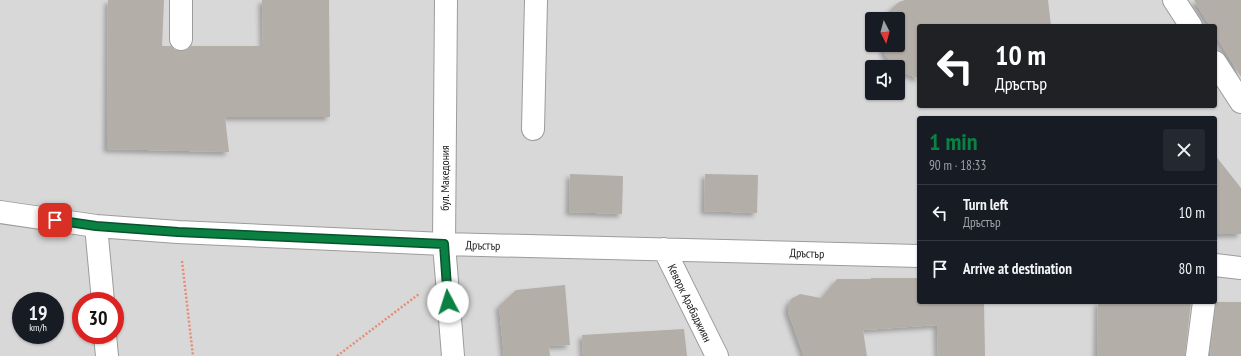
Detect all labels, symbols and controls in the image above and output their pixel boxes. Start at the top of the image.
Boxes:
north arrow [865,12,905,52]
map controls [865,12,905,100]
text: 10 m [995,36,1046,73]
icon: left [929,40,981,92]
button: sound [865,60,905,100]
text: Дръстър [995,72,1047,95]
text: 1 min [929,126,977,157]
button: close [1163,129,1205,171]
street label: бул. Македония [437,145,452,211]
text: 90 m · 18:33 [929,157,986,174]
text: Turn left [963,195,1008,214]
icon: left [929,202,951,224]
pin [38,203,72,237]
text: 10 m [1179,203,1205,222]
icon: arrive [44,209,66,231]
text: Дръстър [963,214,1001,231]
street label: Дръстър [466,237,500,253]
street label: Дръстър [789,245,825,261]
icon: arrive [929,258,951,280]
text: Arrive at destination [963,259,1072,278]
text: 80 m [1179,259,1205,278]
street label: Кеворк Арабаджиян [665,262,715,344]
position arrow [427,281,469,323]
speed limit sign: 30 [72,292,124,344]
text: 19 [28,300,48,326]
text: km/h [29,321,47,334]

